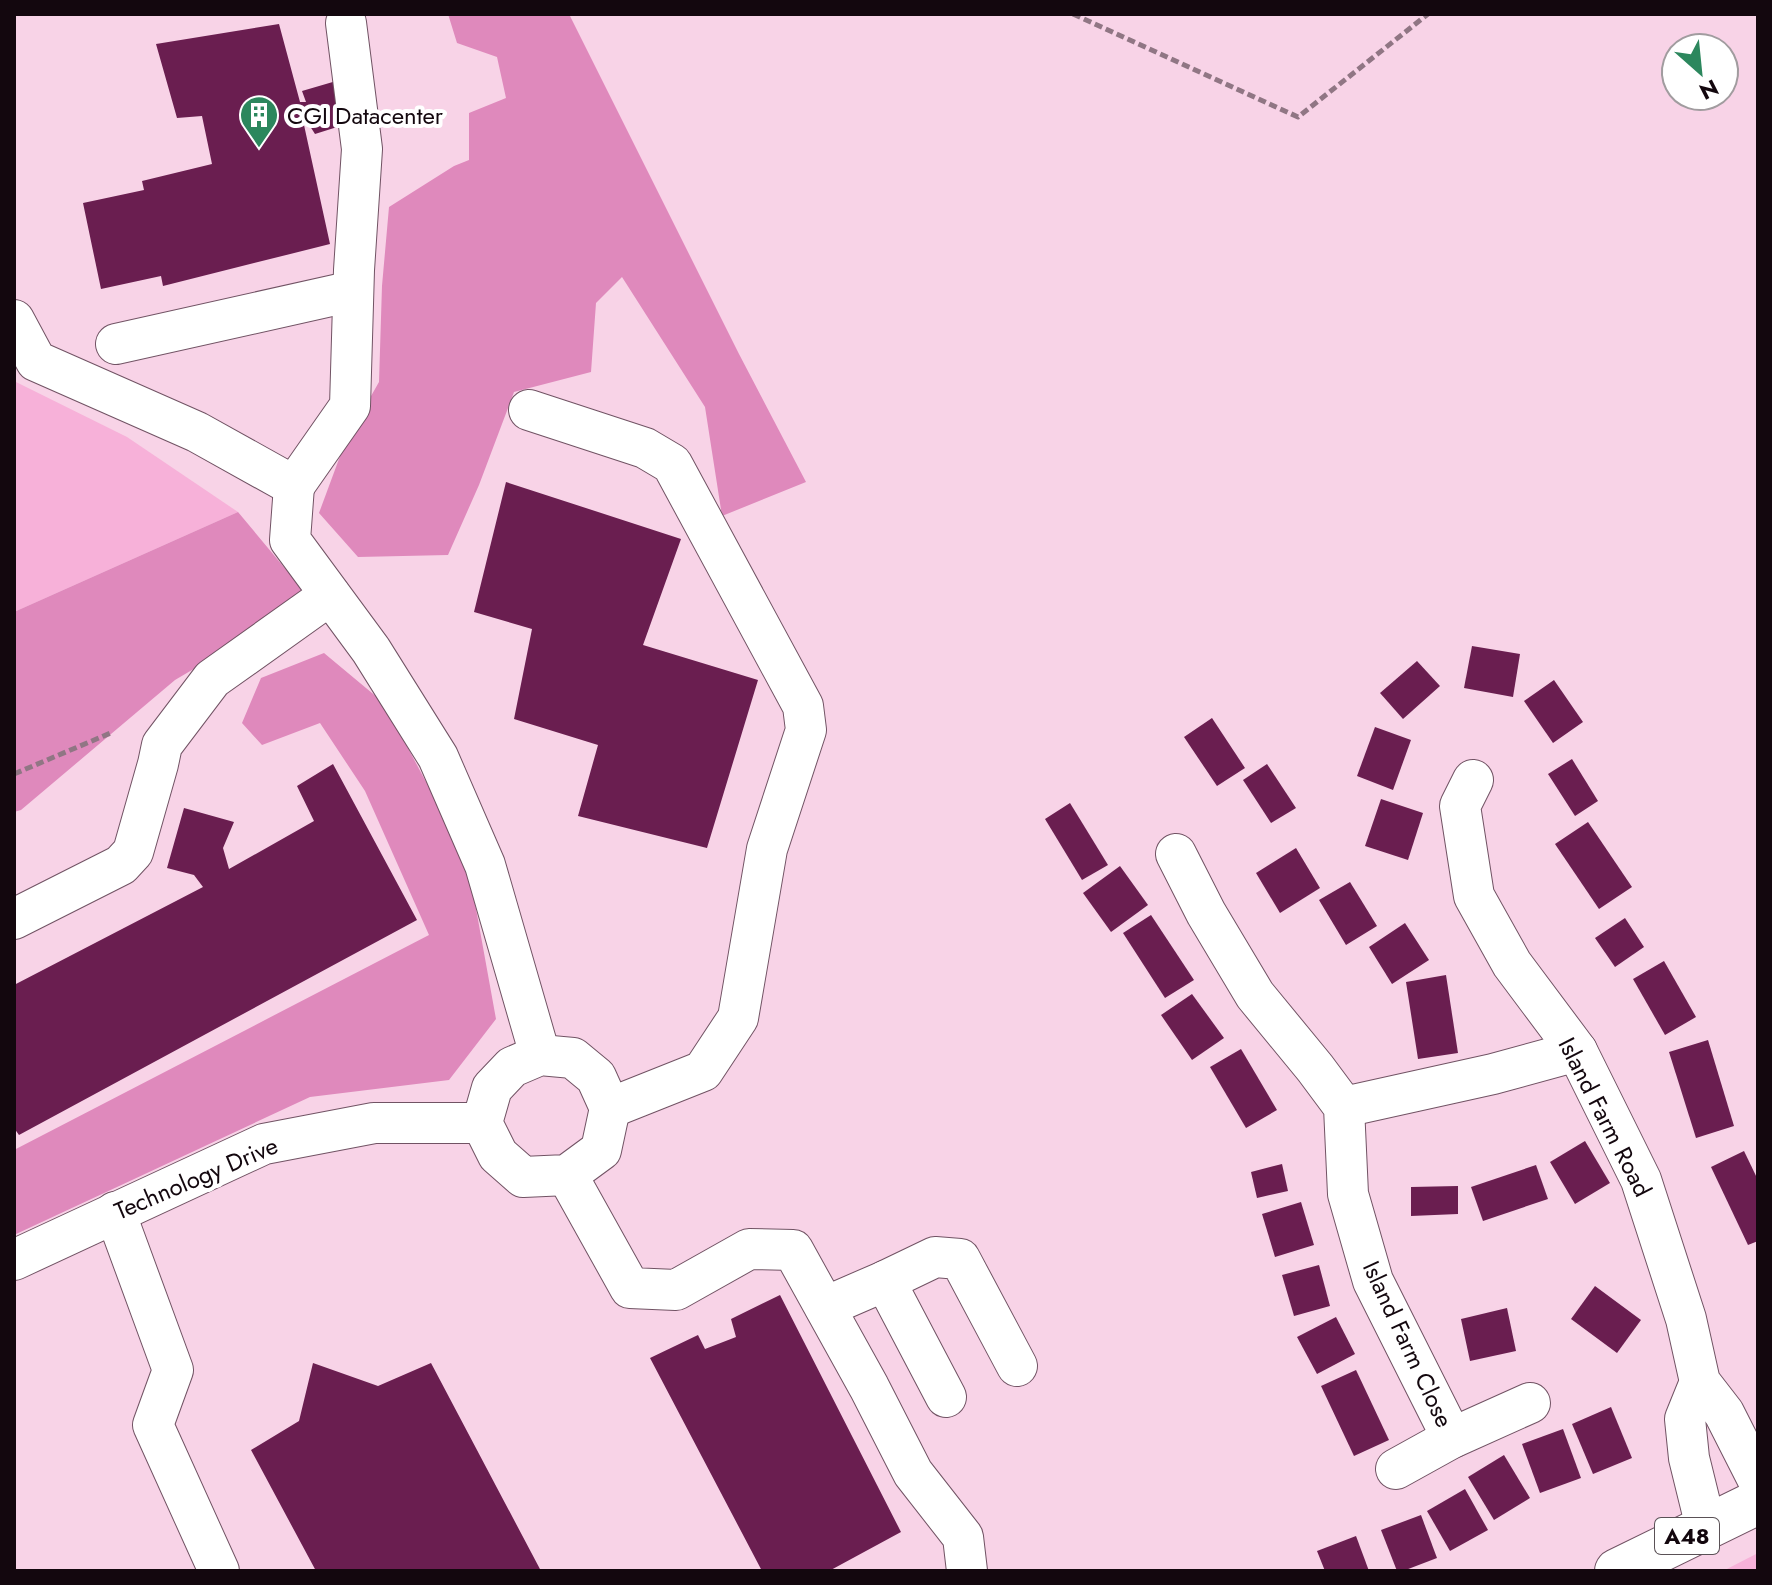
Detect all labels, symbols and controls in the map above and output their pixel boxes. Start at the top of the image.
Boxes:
north arrow [1660,32,1740,112]
text: N [1694,72,1724,108]
building icon: CGI Datacenter [238,94,280,149]
place label: CGI Datacenter [287,98,444,133]
street label: Island Farm Road [1550,1031,1660,1203]
street label: Technology Drive [109,1128,283,1228]
street label: Island Farm Close [1354,1255,1462,1433]
road number: A48 [1655,1518,1719,1554]

